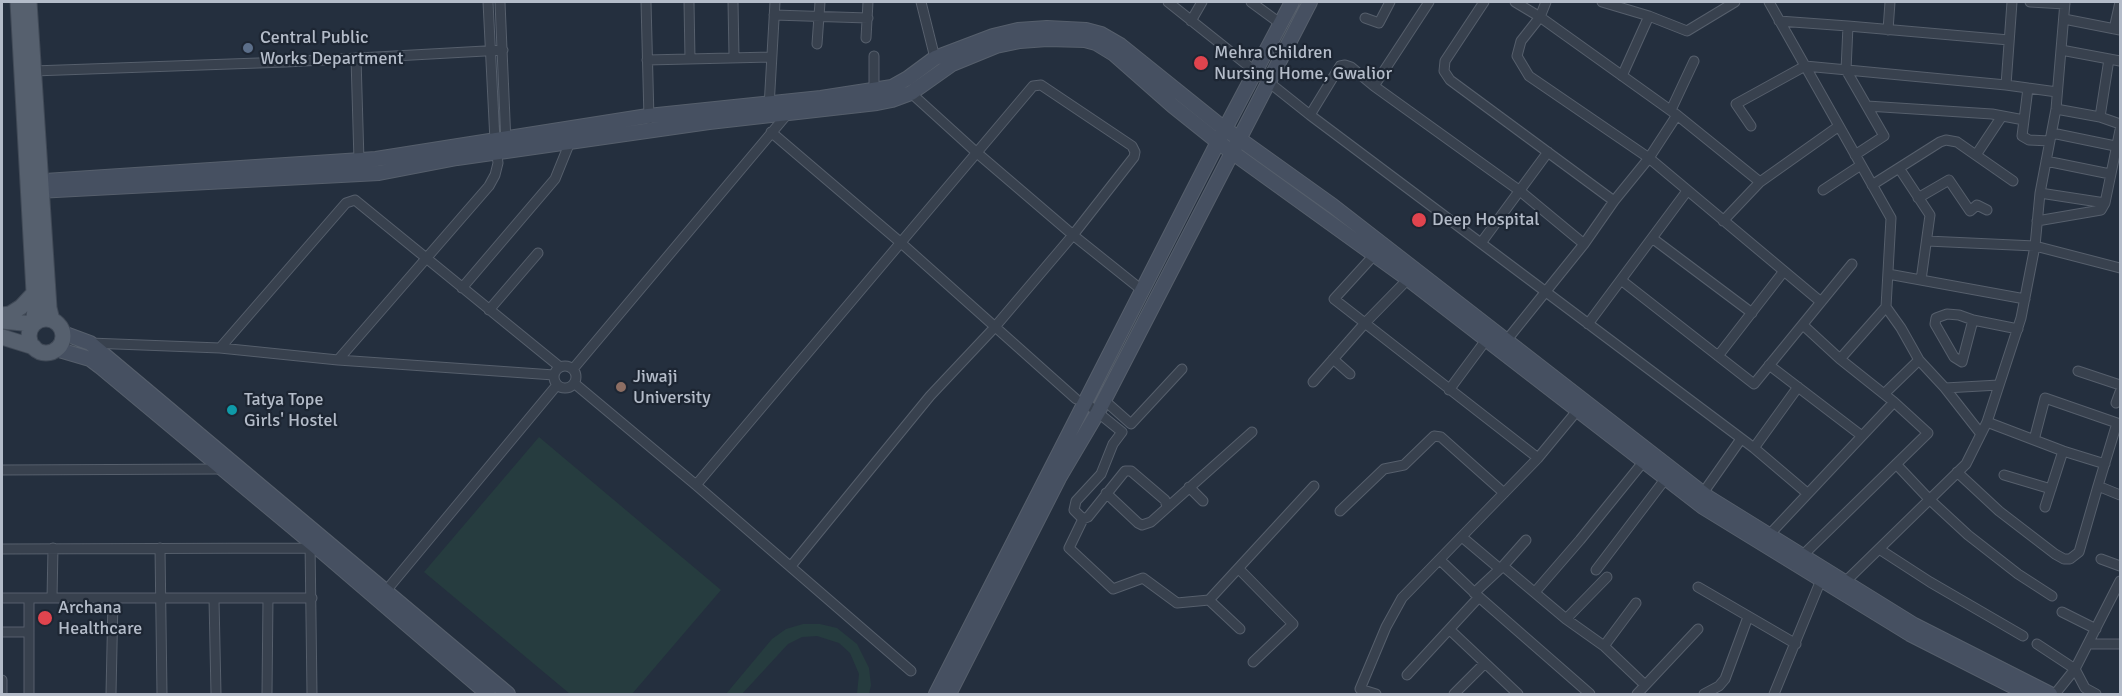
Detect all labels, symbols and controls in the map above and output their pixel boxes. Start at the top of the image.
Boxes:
place label: Central Public Works Department [260,27,404,70]
marker: Central Public Works Department [241,41,255,55]
place label: Mehra Children Nursing Home, Gwalior [1214,42,1392,84]
marker: Mehra Children Nursing Home, Gwalior [1192,54,1210,72]
place label: Deep Hospital [1432,209,1540,231]
marker: Deep Hospital [1410,211,1428,229]
place label: Jiwaji University [633,366,711,409]
marker: Jiwaji University [614,380,628,394]
place label: Tatya Tope Girls' Hostel [244,389,338,432]
marker: Tatya Tope Girls' Hostel [225,403,239,417]
place label: Archana Healthcare [58,597,142,640]
marker: Archana Healthcare [36,609,54,627]

